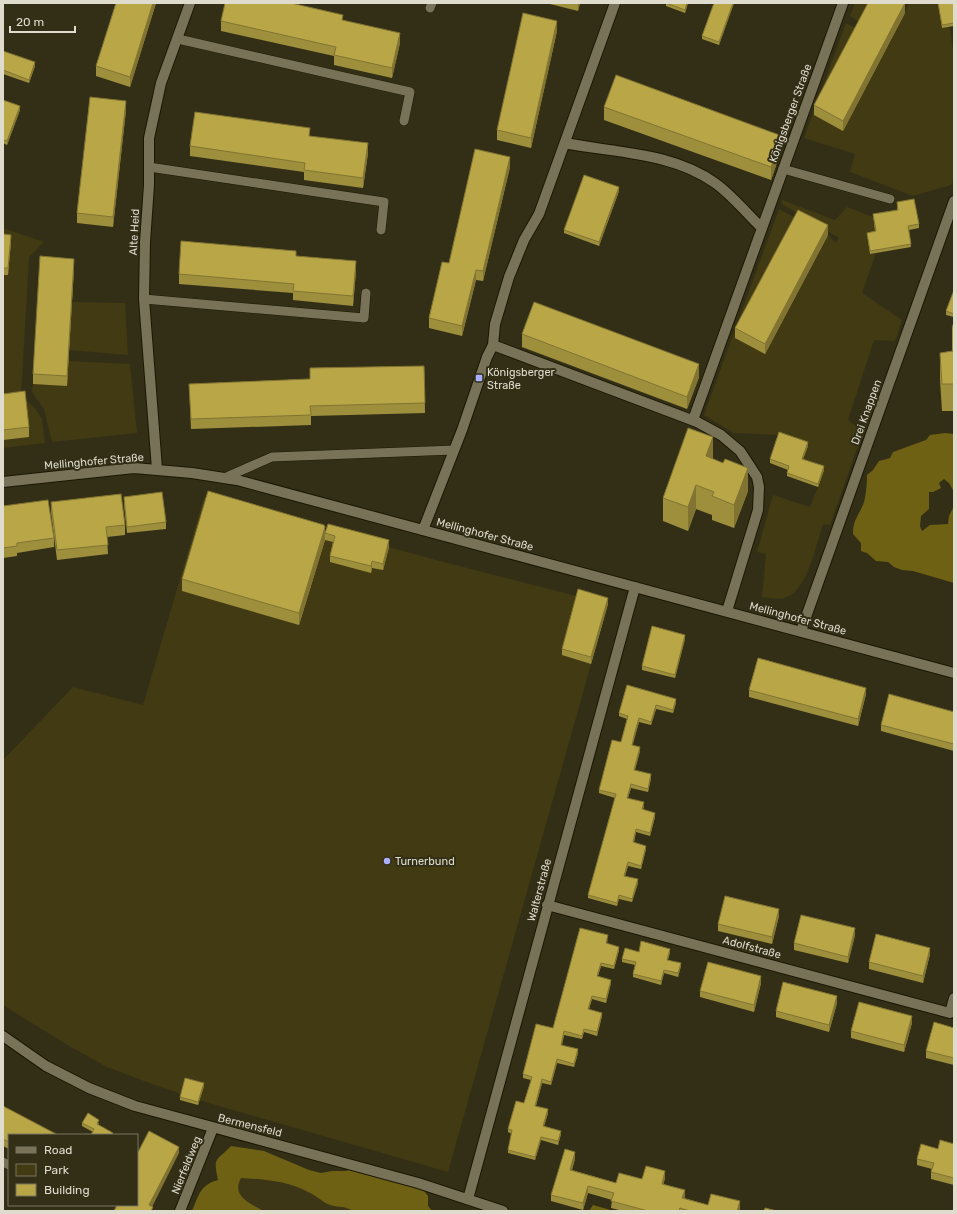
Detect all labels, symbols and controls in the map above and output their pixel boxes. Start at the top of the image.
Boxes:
scale bar [10,8,75,34]
text: 20 m [16,15,44,29]
street label: Königsberger Straße [767,62,814,164]
street label: Alte Heid [127,209,142,256]
place label: Königsberger Straße [487,366,556,392]
marker: Königsberger Straße [474,373,484,383]
street label: Drei Knappen [849,378,884,447]
street label: Mellinghofer Straße [44,451,144,472]
street label: Mellinghofer Straße [435,515,535,554]
street label: Mellinghofer Straße [748,599,848,638]
place label: Turnerbund [395,855,455,868]
marker: Turnerbund [382,856,392,866]
street label: Walterstraße [525,857,554,923]
street label: Adolfstraße [721,933,782,961]
street label: Bermensfeld [217,1111,283,1140]
legend [8,1134,138,1206]
street label: Nierfeldweg [169,1134,204,1196]
text: Road [44,1143,72,1157]
text: Park [44,1163,70,1177]
text: Building [44,1183,90,1197]

